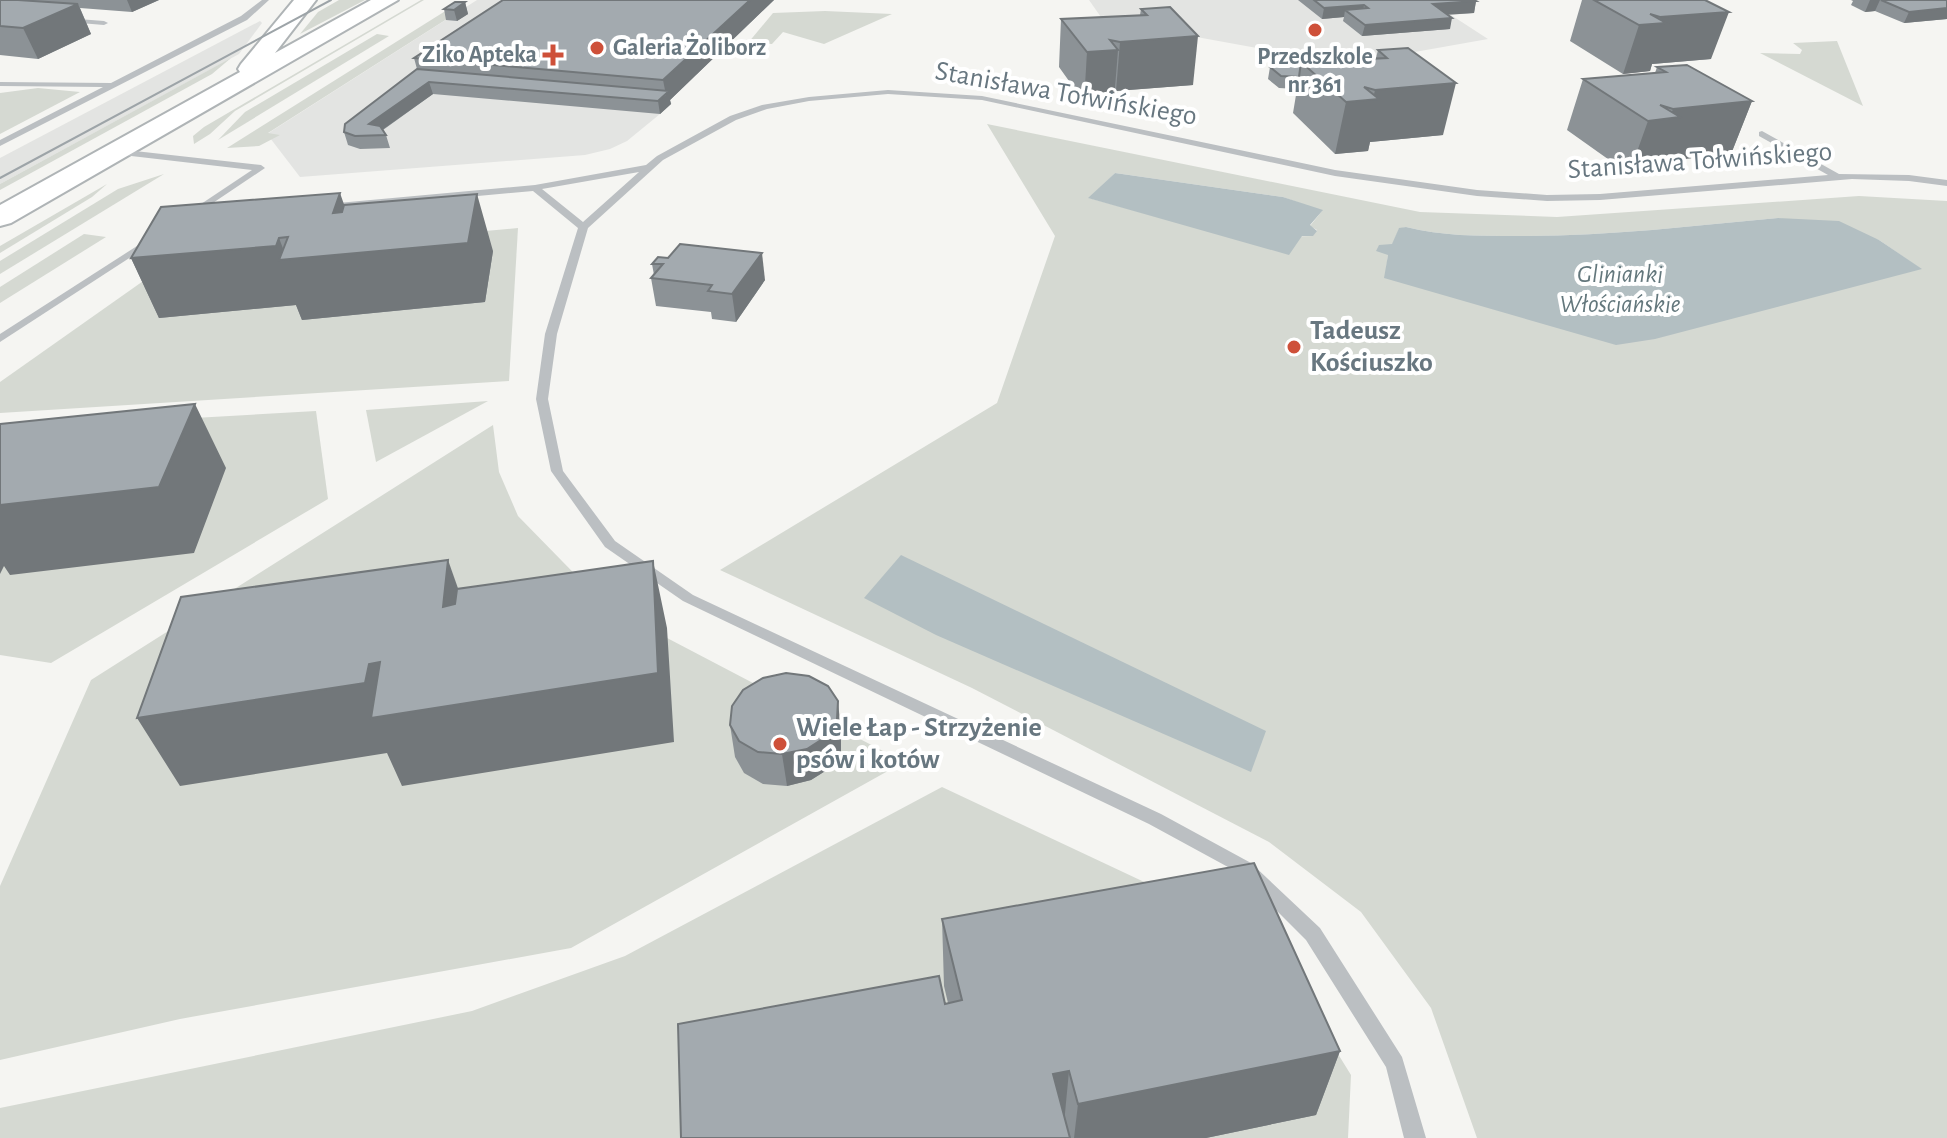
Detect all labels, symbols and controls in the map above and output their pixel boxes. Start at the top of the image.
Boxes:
marker: Przedszkole nr 361 [1306,21,1324,39]
place label: Galeria Żoliborz [613,33,766,60]
marker: Galeria Żoliborz [588,39,606,57]
place label: Ziko Apteka [422,43,537,67]
place label: Przedszkole nr 361 [1257,45,1373,97]
marker: Ziko Apteka [544,46,562,64]
street label: Stanisława Tołwińskiego [933,57,1199,131]
street label: Stanisława Tołwińskiego [1567,138,1833,184]
water label: Glinianki Włościańskie [1559,261,1681,317]
place label: Tadeusz Kościuszko [1310,317,1433,377]
marker: Tadeusz Kościuszko [1285,338,1303,356]
place label: Wiele Łap - Strzyżenie psów i kotów [796,714,1042,774]
marker: Wiele Łap - Strzyżenie psów i kotów [771,735,789,753]

